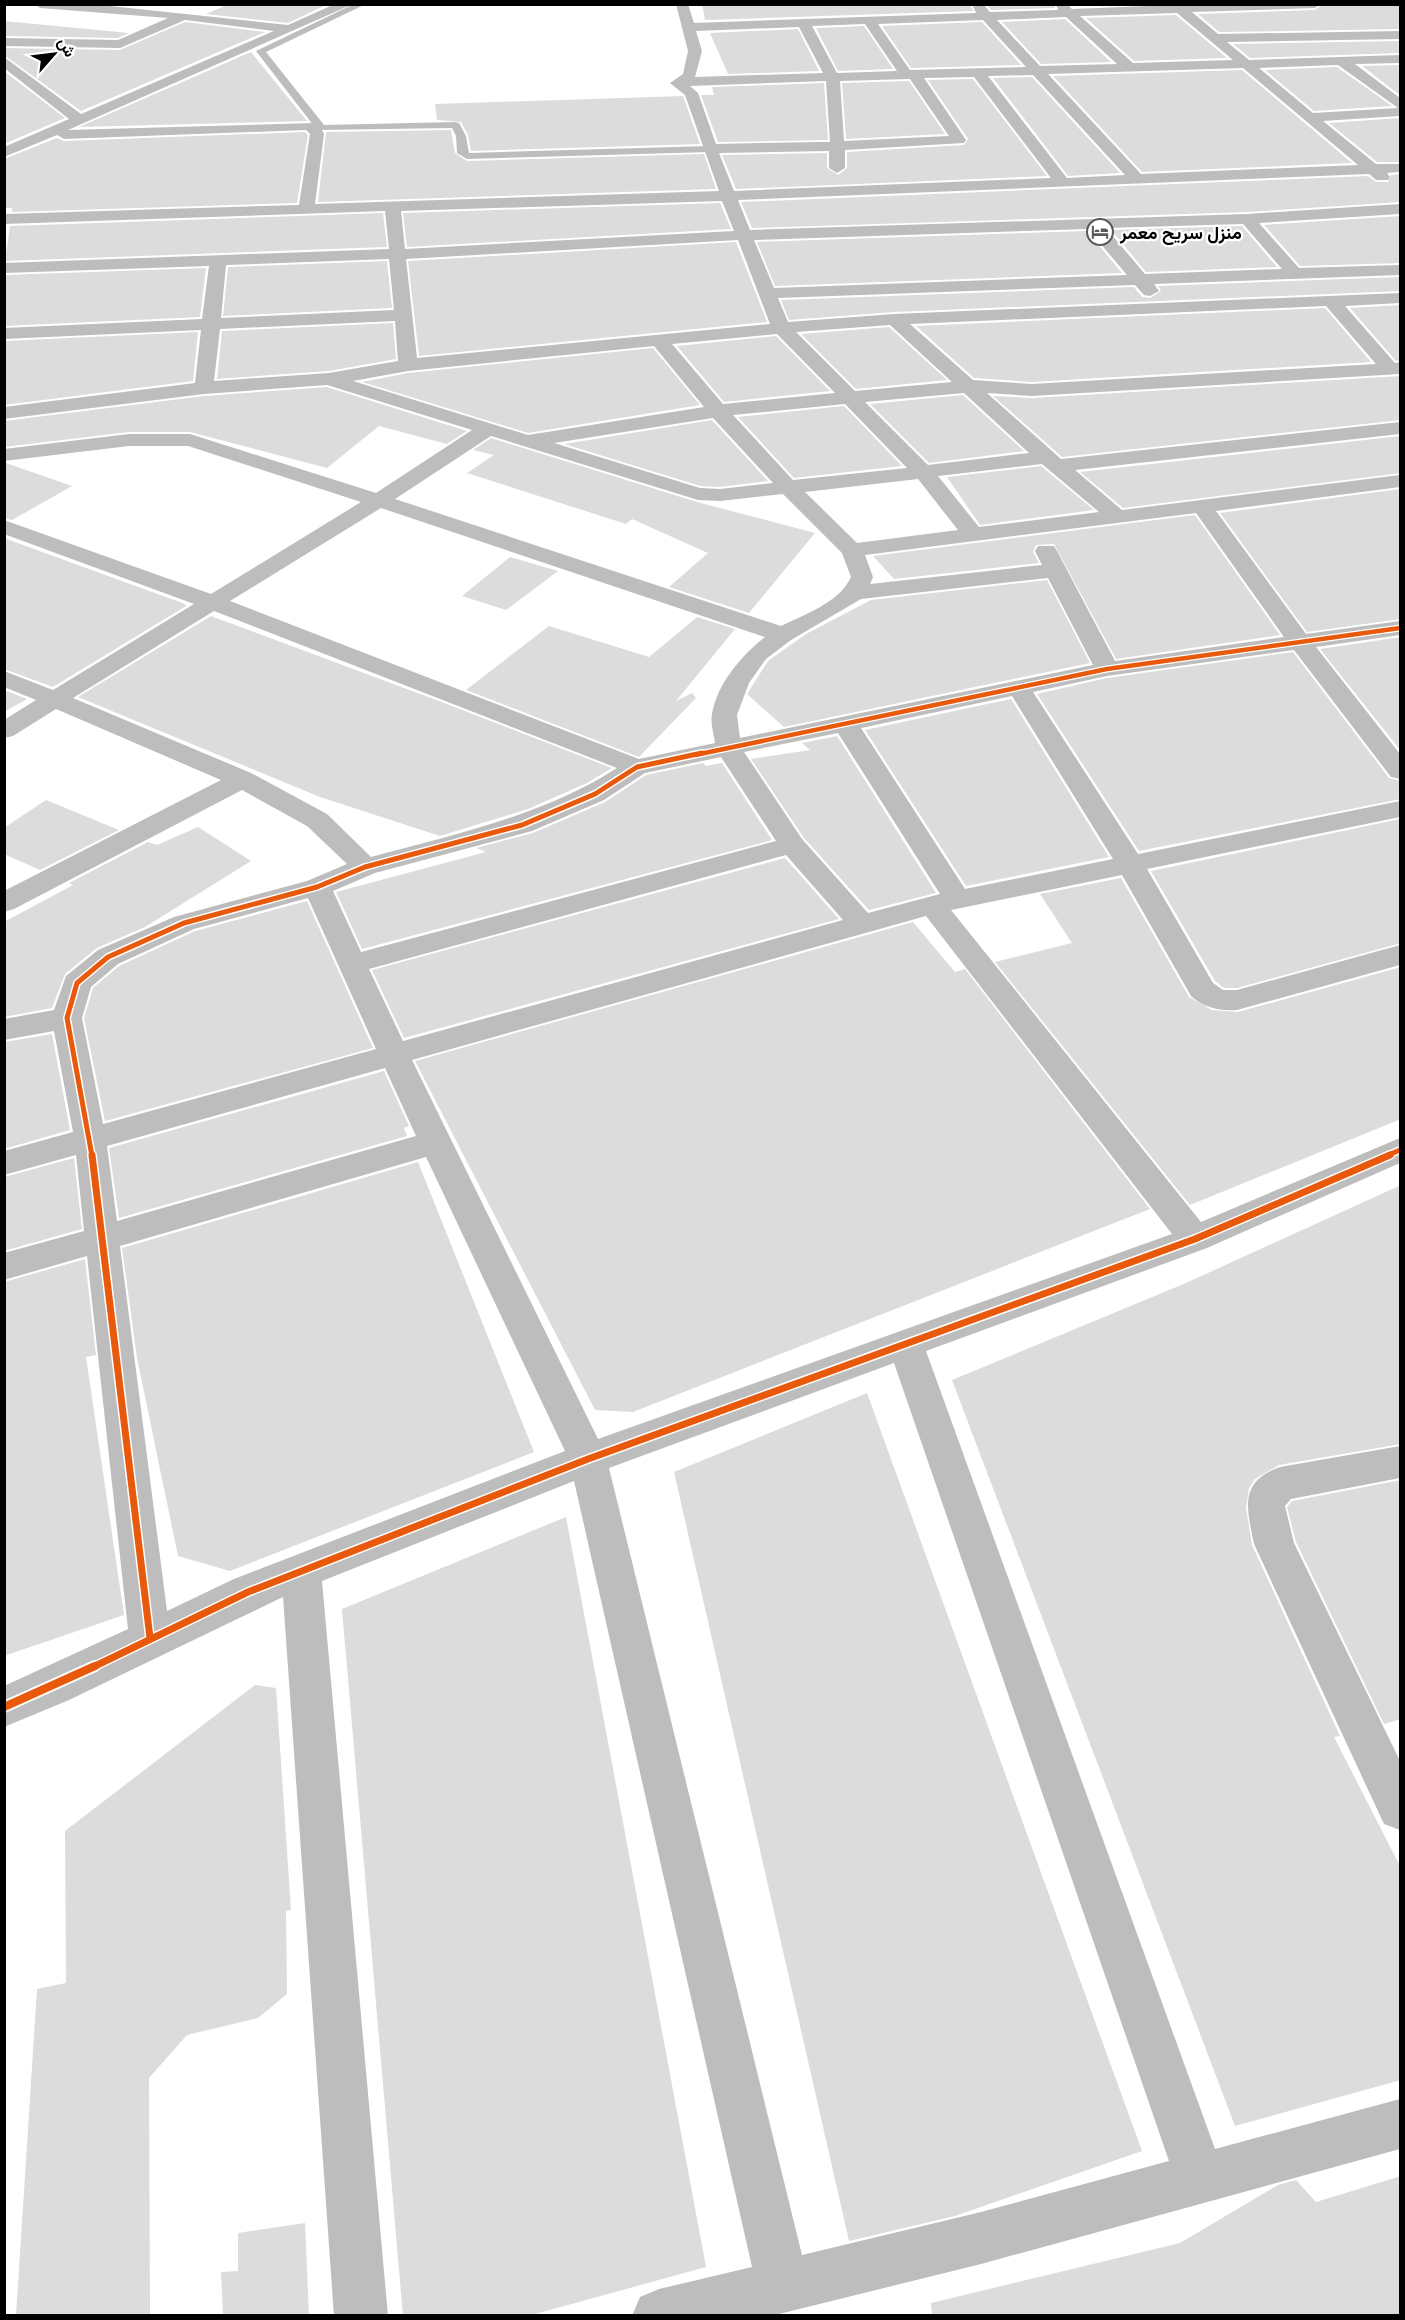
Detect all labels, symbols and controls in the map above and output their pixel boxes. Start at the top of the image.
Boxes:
north arrow [24,24,84,84]
text: ش [54,34,80,60]
hotel icon: منزل سريح معمر [1085,217,1115,247]
place label: منزل سريح معمر [1119,222,1242,245]

